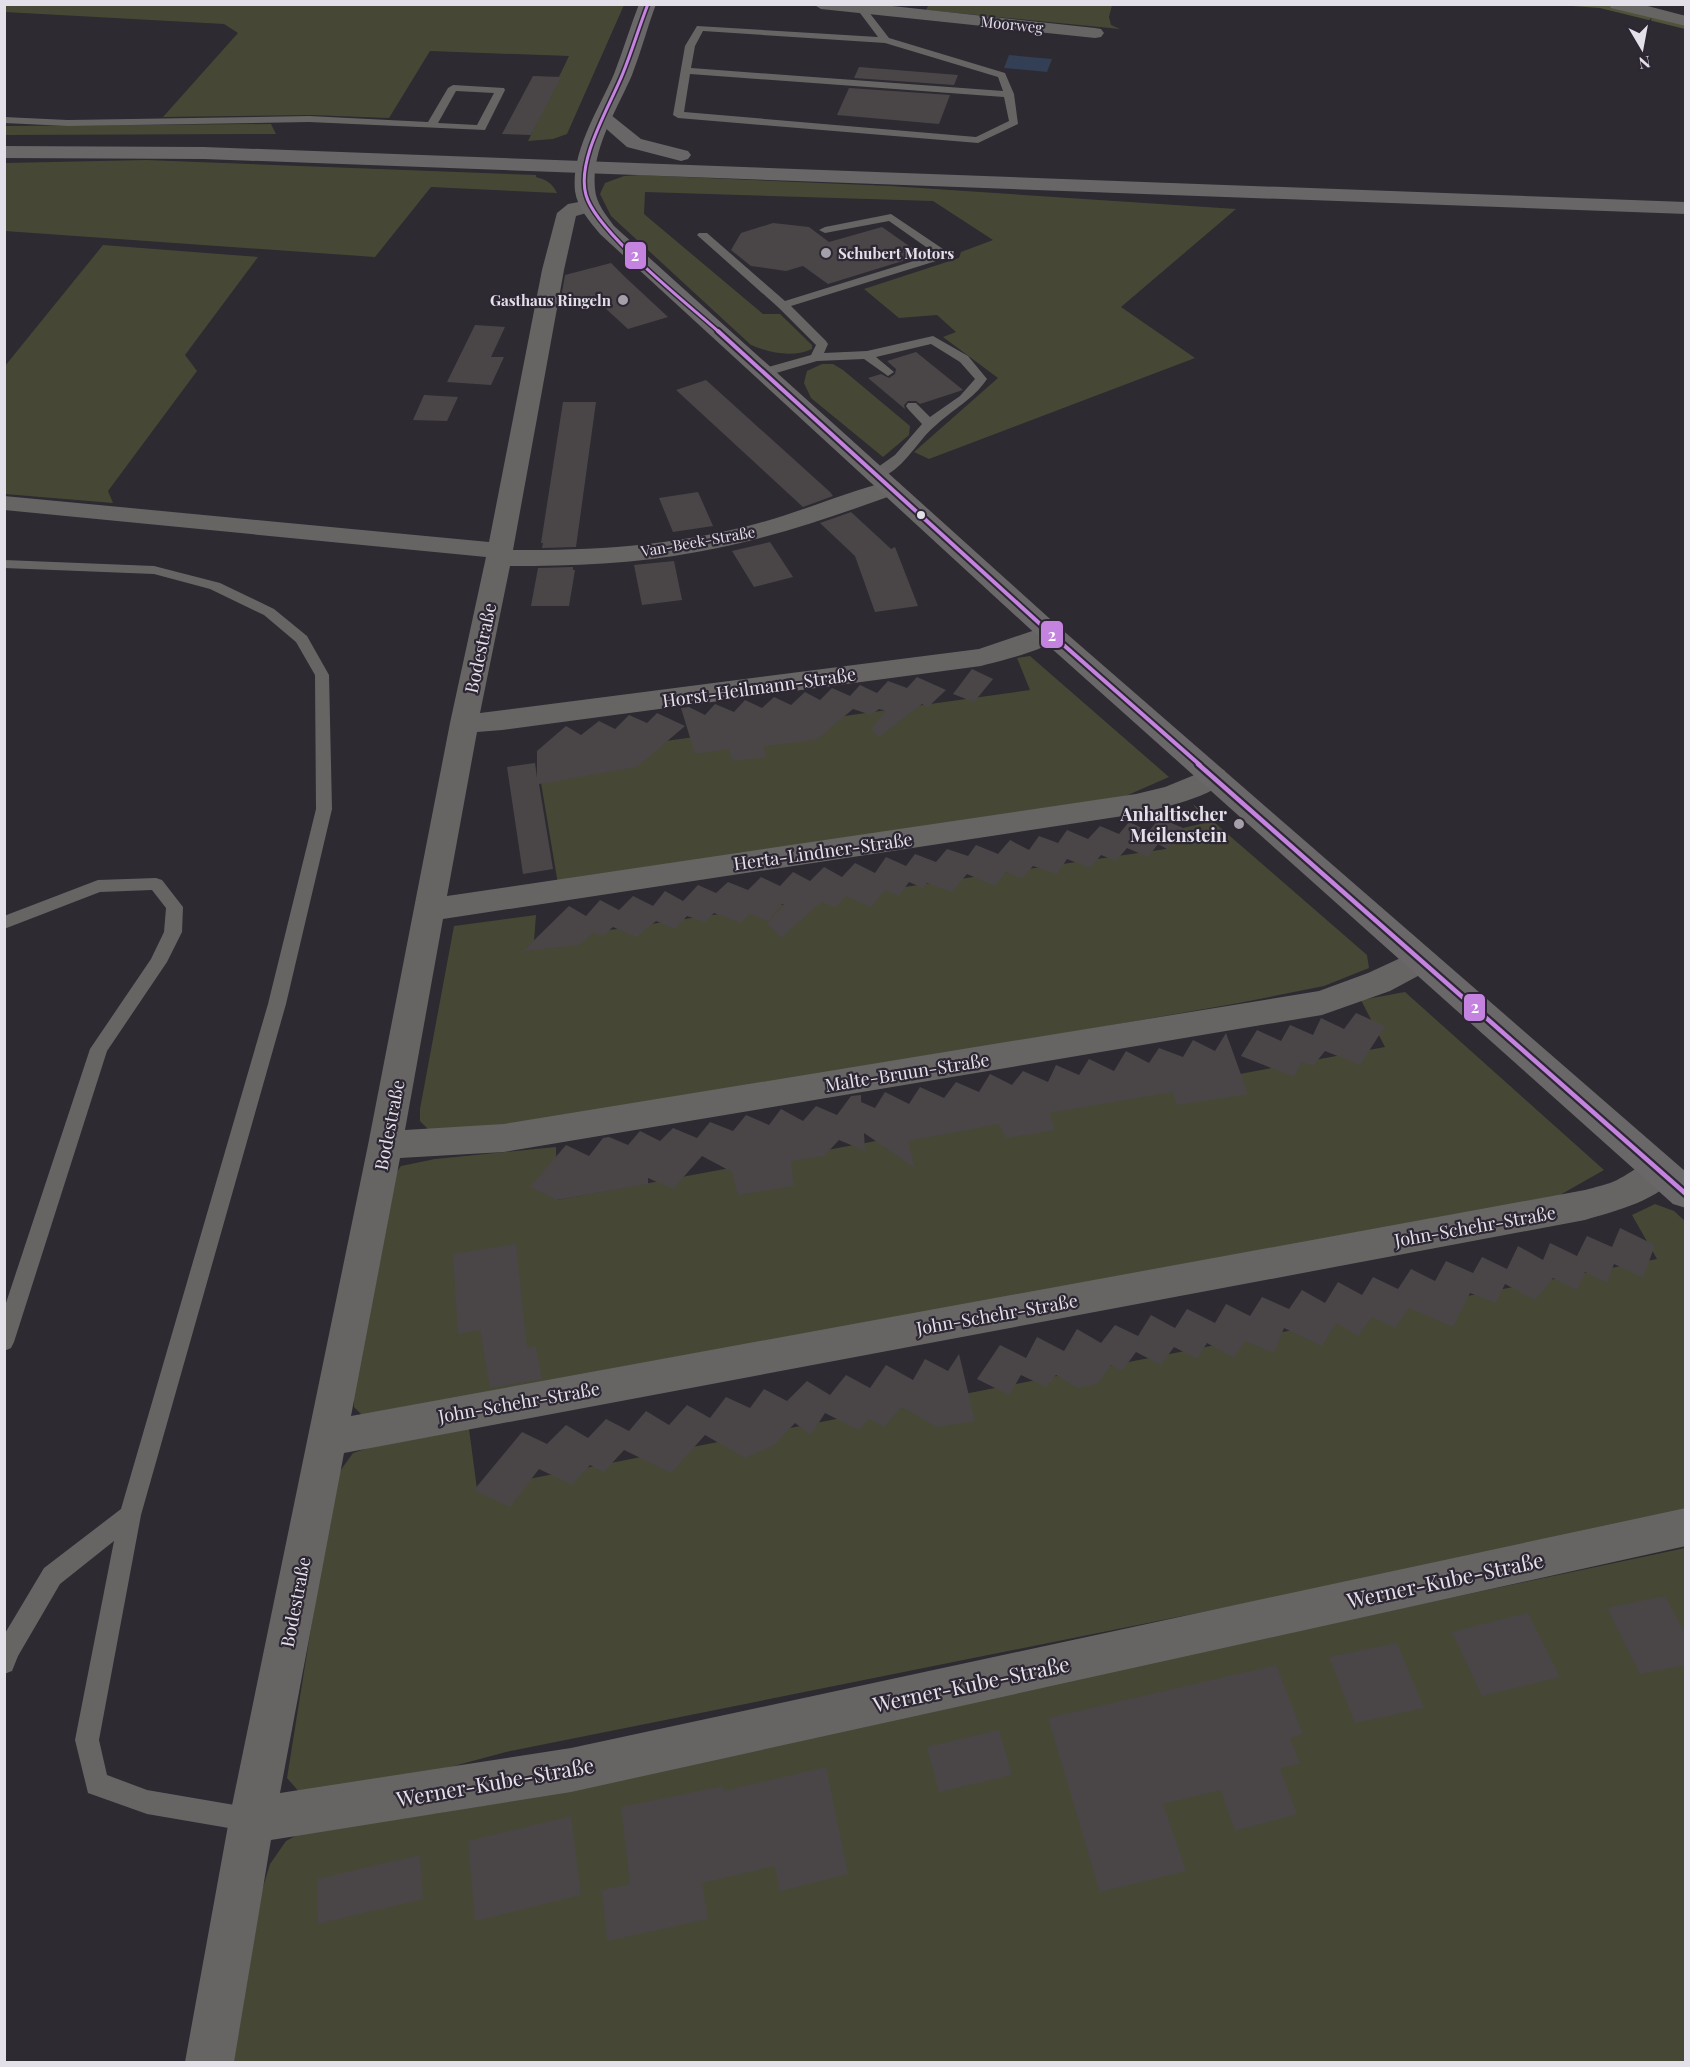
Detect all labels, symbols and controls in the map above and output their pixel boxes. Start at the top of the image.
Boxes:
street label: Moorweg [980,11,1044,37]
north arrow [1612,18,1672,78]
text: N [1637,52,1652,75]
line badge: 2 [624,241,647,270]
place label: Schubert Motors [838,243,954,263]
text: 2 [631,244,639,265]
marker: Schubert Motors [819,246,833,260]
place label: Gasthaus Ringeln [490,290,612,310]
marker: Gasthaus Ringeln [616,293,630,307]
unlabelled marker [915,509,927,521]
street label: Van-Beek-Straße [638,521,757,561]
street label: Bodestraße [459,601,501,695]
line badge: 2 [1040,620,1064,649]
text: 2 [1048,624,1056,645]
street label: Horst-Heilmann-Straße [661,662,857,712]
place label: Anhaltischer Meilenstein [1120,802,1228,847]
marker: Anhaltischer Meilenstein [1232,817,1246,831]
street label: Herta-Lindner-Straße [732,827,914,875]
line badge: 2 [1463,993,1486,1022]
text: 2 [1471,996,1479,1017]
street label: Malte-Bruun-Straße [823,1047,991,1097]
street label: Bodestraße [368,1078,410,1172]
street label: John-Schehr-Straße [1392,1200,1557,1252]
street label: John-Schehr-Straße [914,1288,1079,1340]
street label: John-Schehr-Straße [436,1376,601,1428]
street label: Werner-Kube-Straße [1343,1544,1546,1614]
street label: Bodestraße [274,1555,316,1649]
street label: Werner-Kube-Straße [869,1648,1072,1718]
street label: Werner-Kube-Straße [393,1750,596,1812]

